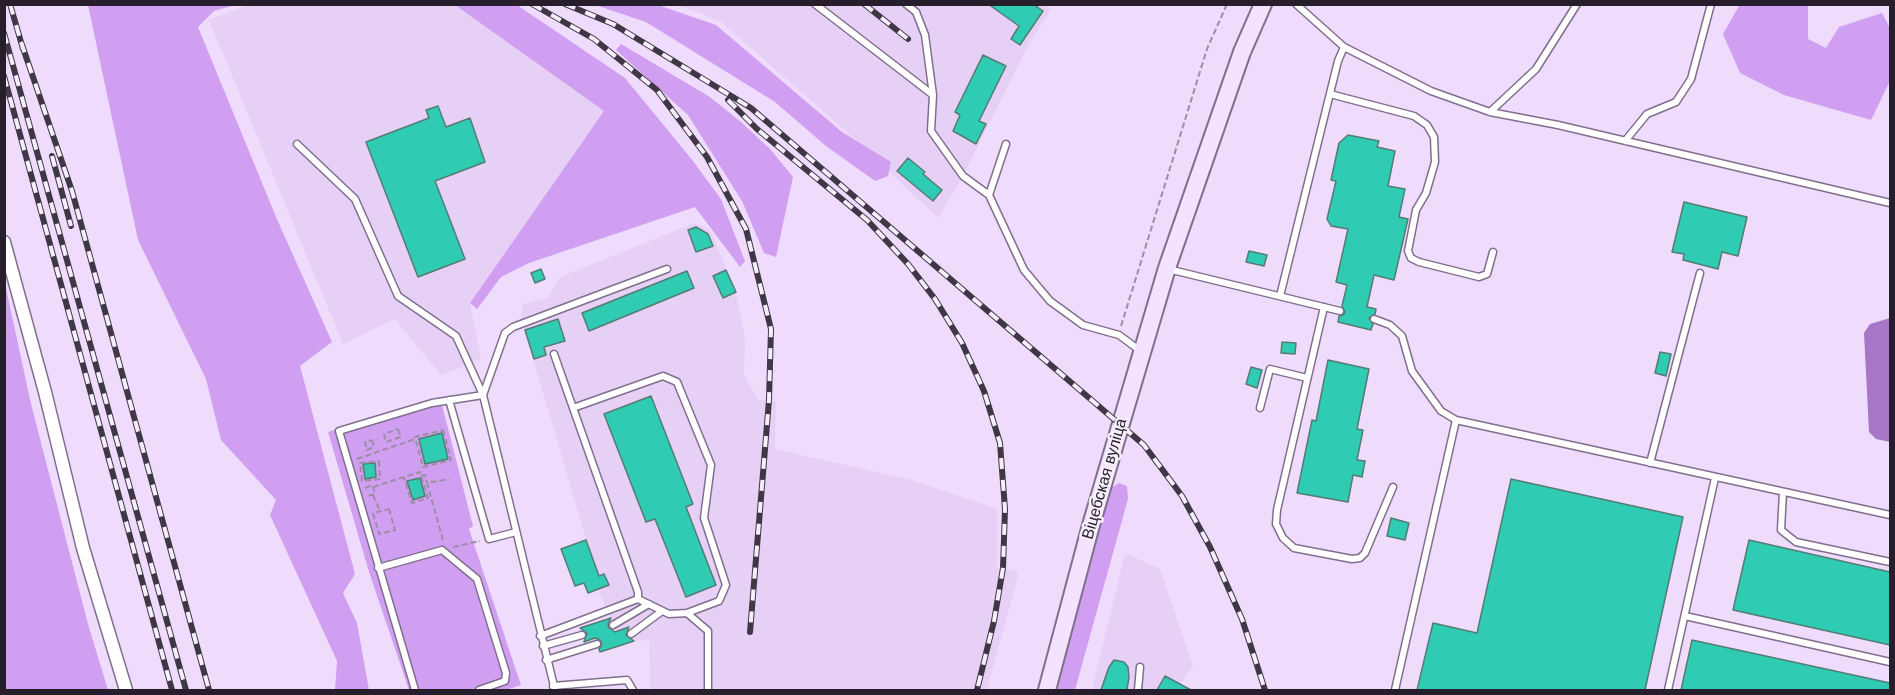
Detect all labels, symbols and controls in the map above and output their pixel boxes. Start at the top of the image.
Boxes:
street label: Віцебская вуліца [1079,416,1131,542]

